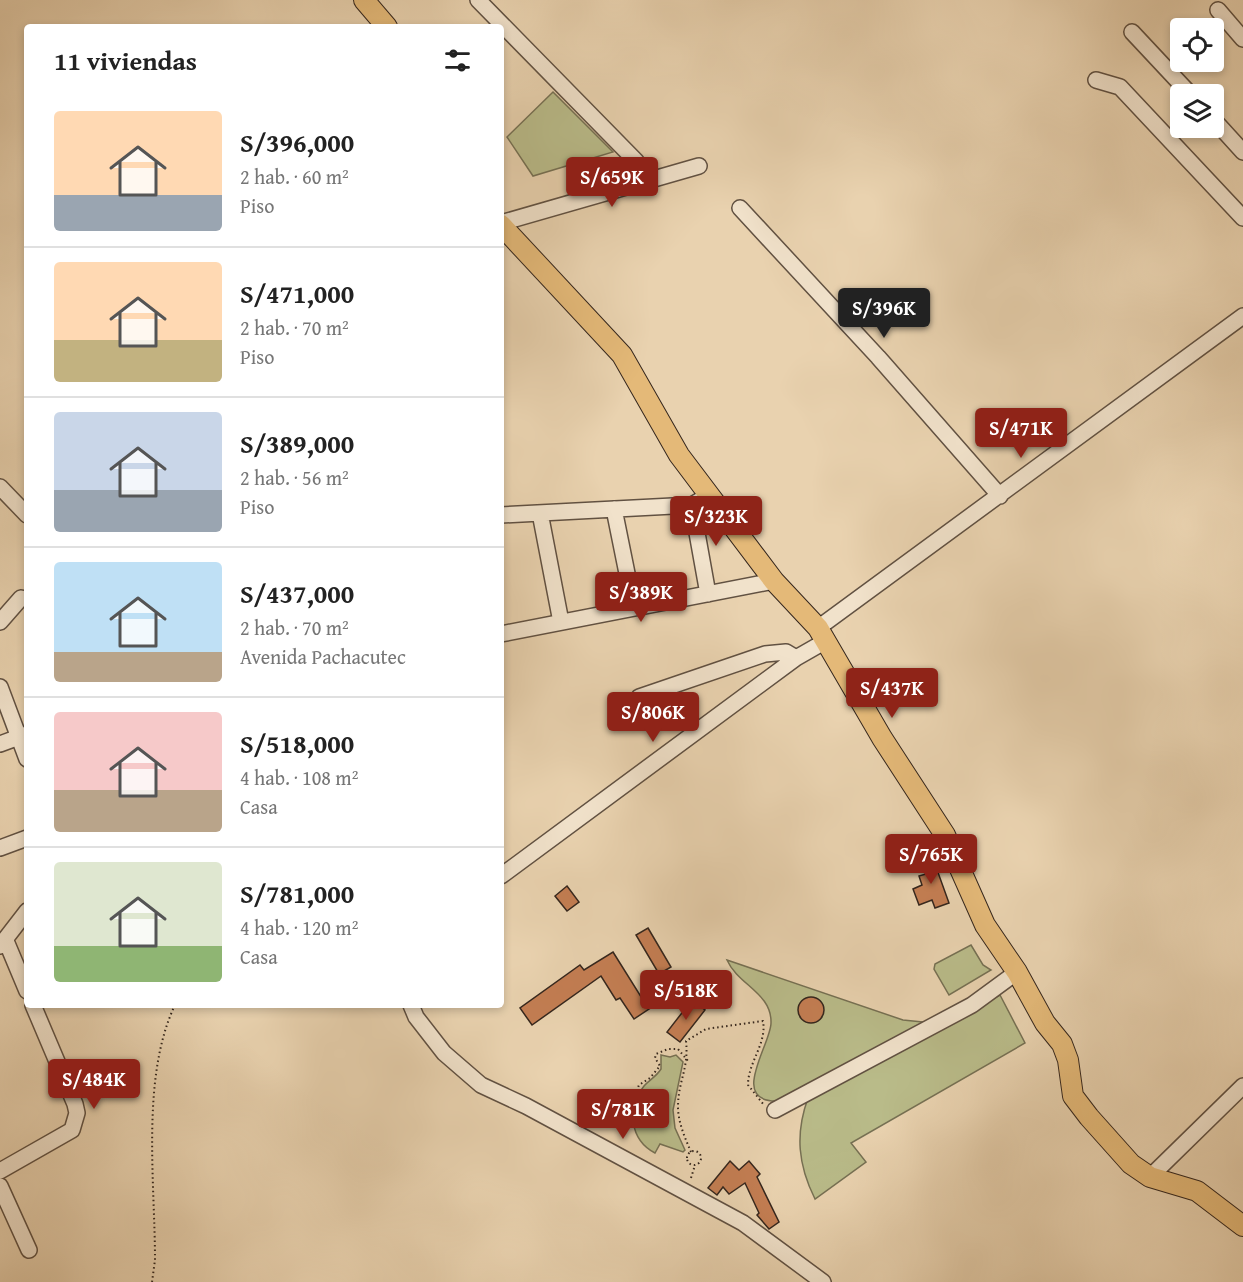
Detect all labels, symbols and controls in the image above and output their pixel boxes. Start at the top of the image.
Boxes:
map controls [1170,18,1224,138]
button: locate [1170,18,1224,72]
text: 11 viviendas [54,41,197,80]
icon: filters [441,44,474,77]
button: layers [1170,84,1224,138]
text: S/396,000 [240,123,354,162]
icon: home [102,135,174,207]
pin: S/659K [563,157,661,208]
text: 2 hab. · 60 m² [240,162,349,191]
text: S/659K [580,162,644,191]
text: Piso [240,191,275,220]
text: S/471,000 [240,274,354,313]
icon: home [102,286,174,358]
pin: S/396K [835,288,933,339]
text: S/396K [852,293,916,322]
text: 2 hab. · 70 m² [240,313,349,342]
text: Piso [240,342,275,371]
pin: S/471K [972,408,1070,459]
text: S/471K [989,413,1053,442]
text: S/389,000 [240,424,354,463]
icon: home [102,436,174,508]
text: 2 hab. · 56 m² [240,463,349,492]
text: Piso [240,492,275,521]
pin: S/323K [667,496,765,547]
text: S/323K [684,501,748,530]
pin: S/389K [592,572,690,623]
text: S/437,000 [240,574,354,613]
text: S/389K [609,577,673,606]
icon: home [102,586,174,658]
text: 2 hab. · 70 m² [240,613,349,642]
text: Avenida Pachacutec [240,642,406,671]
pin: S/437K [843,668,941,719]
text: S/437K [860,673,924,702]
pin: S/806K [604,692,702,743]
text: S/806K [621,697,685,726]
text: S/518,000 [240,724,354,763]
icon: home [102,736,174,808]
text: 4 hab. · 108 m² [240,763,358,792]
text: Casa [240,792,278,821]
pin: S/765K [882,834,980,885]
text: S/765K [899,839,963,868]
text: S/781,000 [240,874,354,913]
icon: home [102,886,174,958]
text: 4 hab. · 120 m² [240,913,358,942]
text: Casa [240,942,278,971]
pin: S/518K [637,970,735,1021]
text: S/518K [654,975,718,1004]
pin: S/484K [45,1059,143,1110]
text: S/484K [62,1064,126,1093]
pin: S/781K [574,1089,672,1140]
text: S/781K [591,1094,655,1123]

